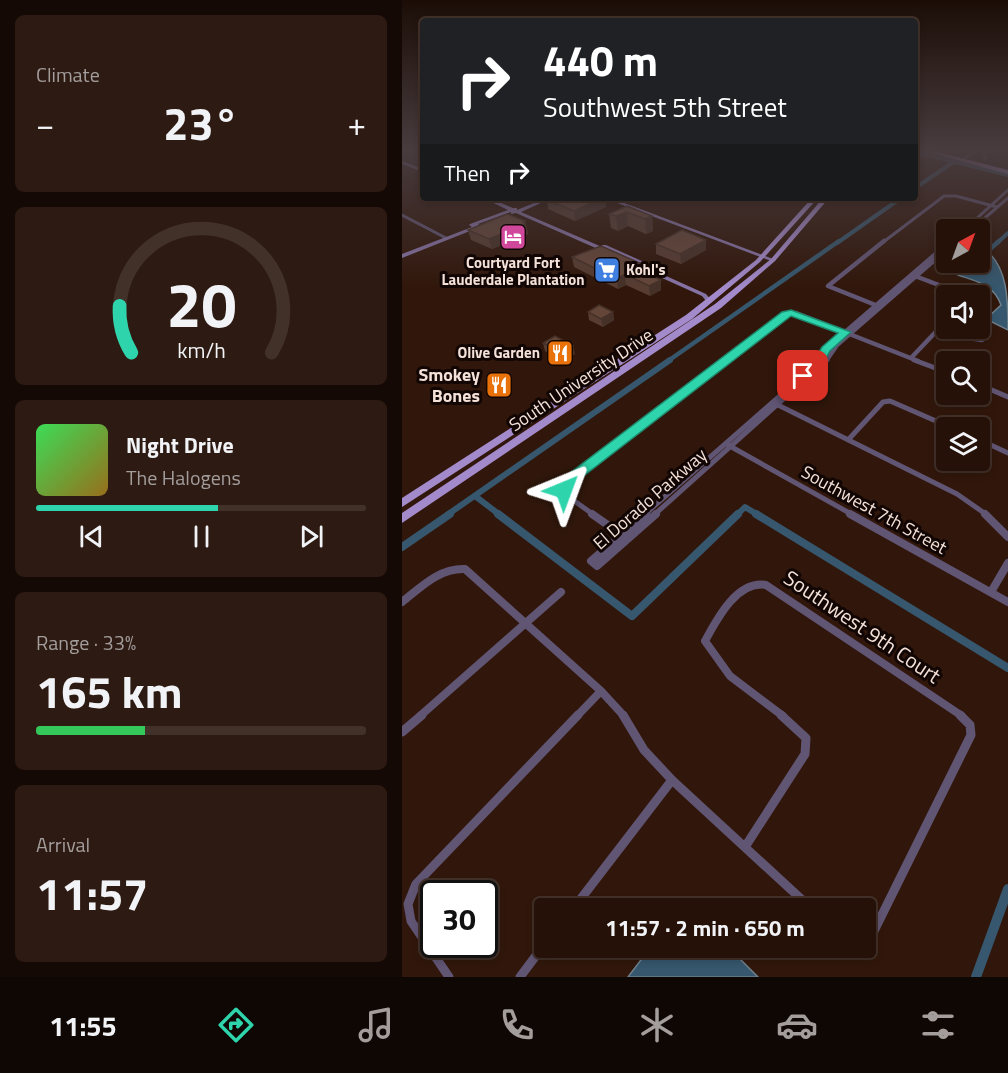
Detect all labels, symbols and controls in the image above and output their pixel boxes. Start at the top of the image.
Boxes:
text: 440 m [543,28,658,92]
icon: right [444,42,522,120]
text: Climate [36,59,100,90]
text: Southwest 5th Street [543,86,787,127]
text: 23° [163,89,239,157]
text: − [36,99,54,149]
text: + [348,99,366,149]
text: Then [444,156,490,190]
icon: right [502,156,535,189]
north arrow [936,219,990,273]
map controls [936,219,990,471]
hotel icon: Courtyard Fort Lauderdale Plantation [498,222,528,252]
place label: Courtyard Fort Lauderdale Plantation [442,251,584,291]
supermarket icon: Kohl's [592,255,622,285]
text: 20 [166,256,236,351]
place label: Kohl's [626,258,666,281]
button: sound [936,285,990,339]
street label: South University Drive [503,321,658,438]
text: km/h [177,335,225,367]
restaurant icon: Olive Garden [545,338,575,368]
place label: Olive Garden [457,341,540,364]
pin [777,350,828,401]
button: search [936,351,990,405]
icon: arrive [786,359,819,392]
place label: Smokey Bones [418,361,480,409]
restaurant icon: Smokey Bones [484,370,514,400]
button: layers [936,417,990,471]
text: Night Drive [126,428,234,462]
street label: El Dorado Parkway [587,441,713,556]
position arrow [532,458,596,522]
street label: Southwest 7th Street [797,458,952,561]
text: The Halogens [126,462,241,493]
icon: previous [75,520,108,553]
icon: pause [185,520,218,553]
icon: next [295,520,328,553]
street label: Southwest 9th Court [778,562,948,691]
text: Range · 33% [36,627,136,658]
text: 165 km [36,657,182,725]
text: Arrival [36,829,90,860]
text: 11:57 [36,859,148,927]
speed limit sign: 30 [420,880,498,958]
text: 11:57 · 2 min · 650 m [605,911,805,945]
icon: directions [215,1004,257,1046]
icon: music [355,1004,397,1046]
icon: phone [496,1004,538,1046]
icon: climate [636,1004,678,1046]
icon: car [776,1004,818,1046]
icon: filters [917,1004,959,1046]
text: 11:55 [49,1005,117,1046]

